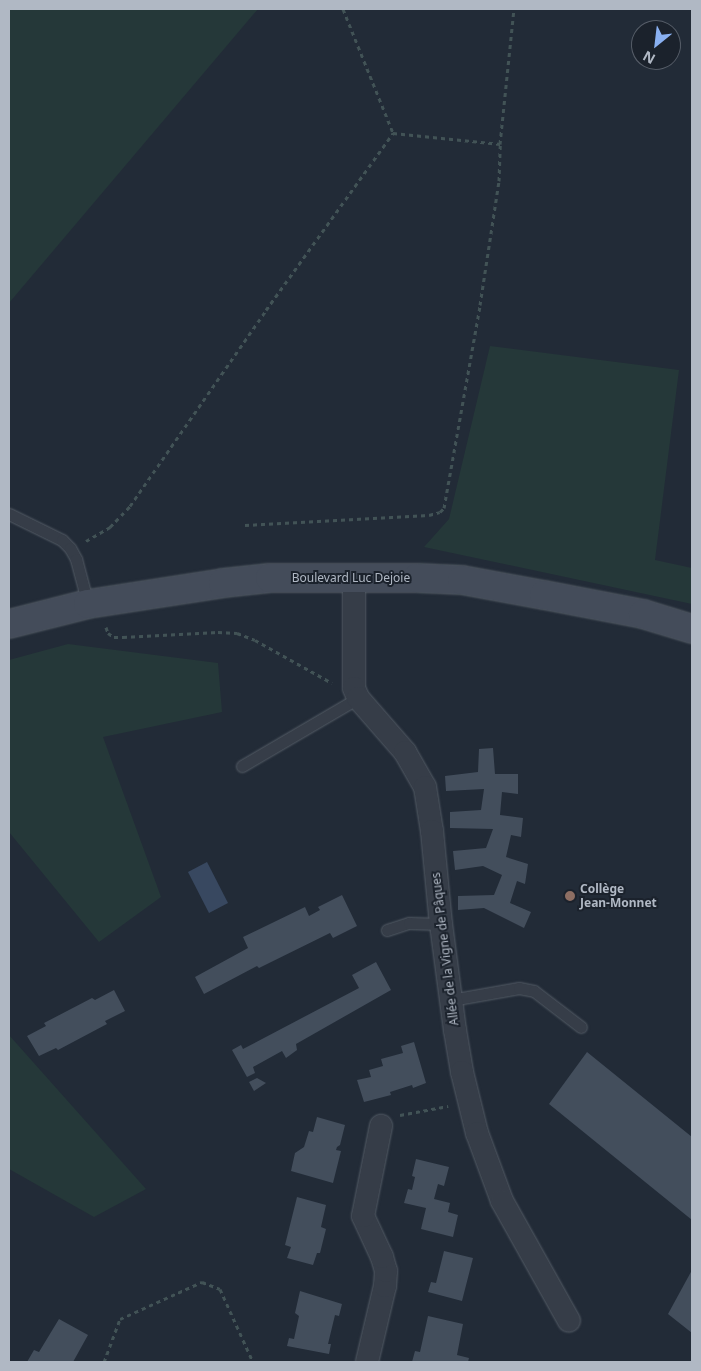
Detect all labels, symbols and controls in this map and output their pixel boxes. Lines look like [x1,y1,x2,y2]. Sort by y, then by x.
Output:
north arrow [631,20,681,70]
text: N [639,47,659,69]
street label: Boulevard Luc Dejoie [292,571,410,585]
street label: Allée de la Vigne de Pâques [428,872,462,1026]
place label: Collège Jean-Monnet [580,882,657,910]
marker: Collège Jean-Monnet [564,890,576,902]

